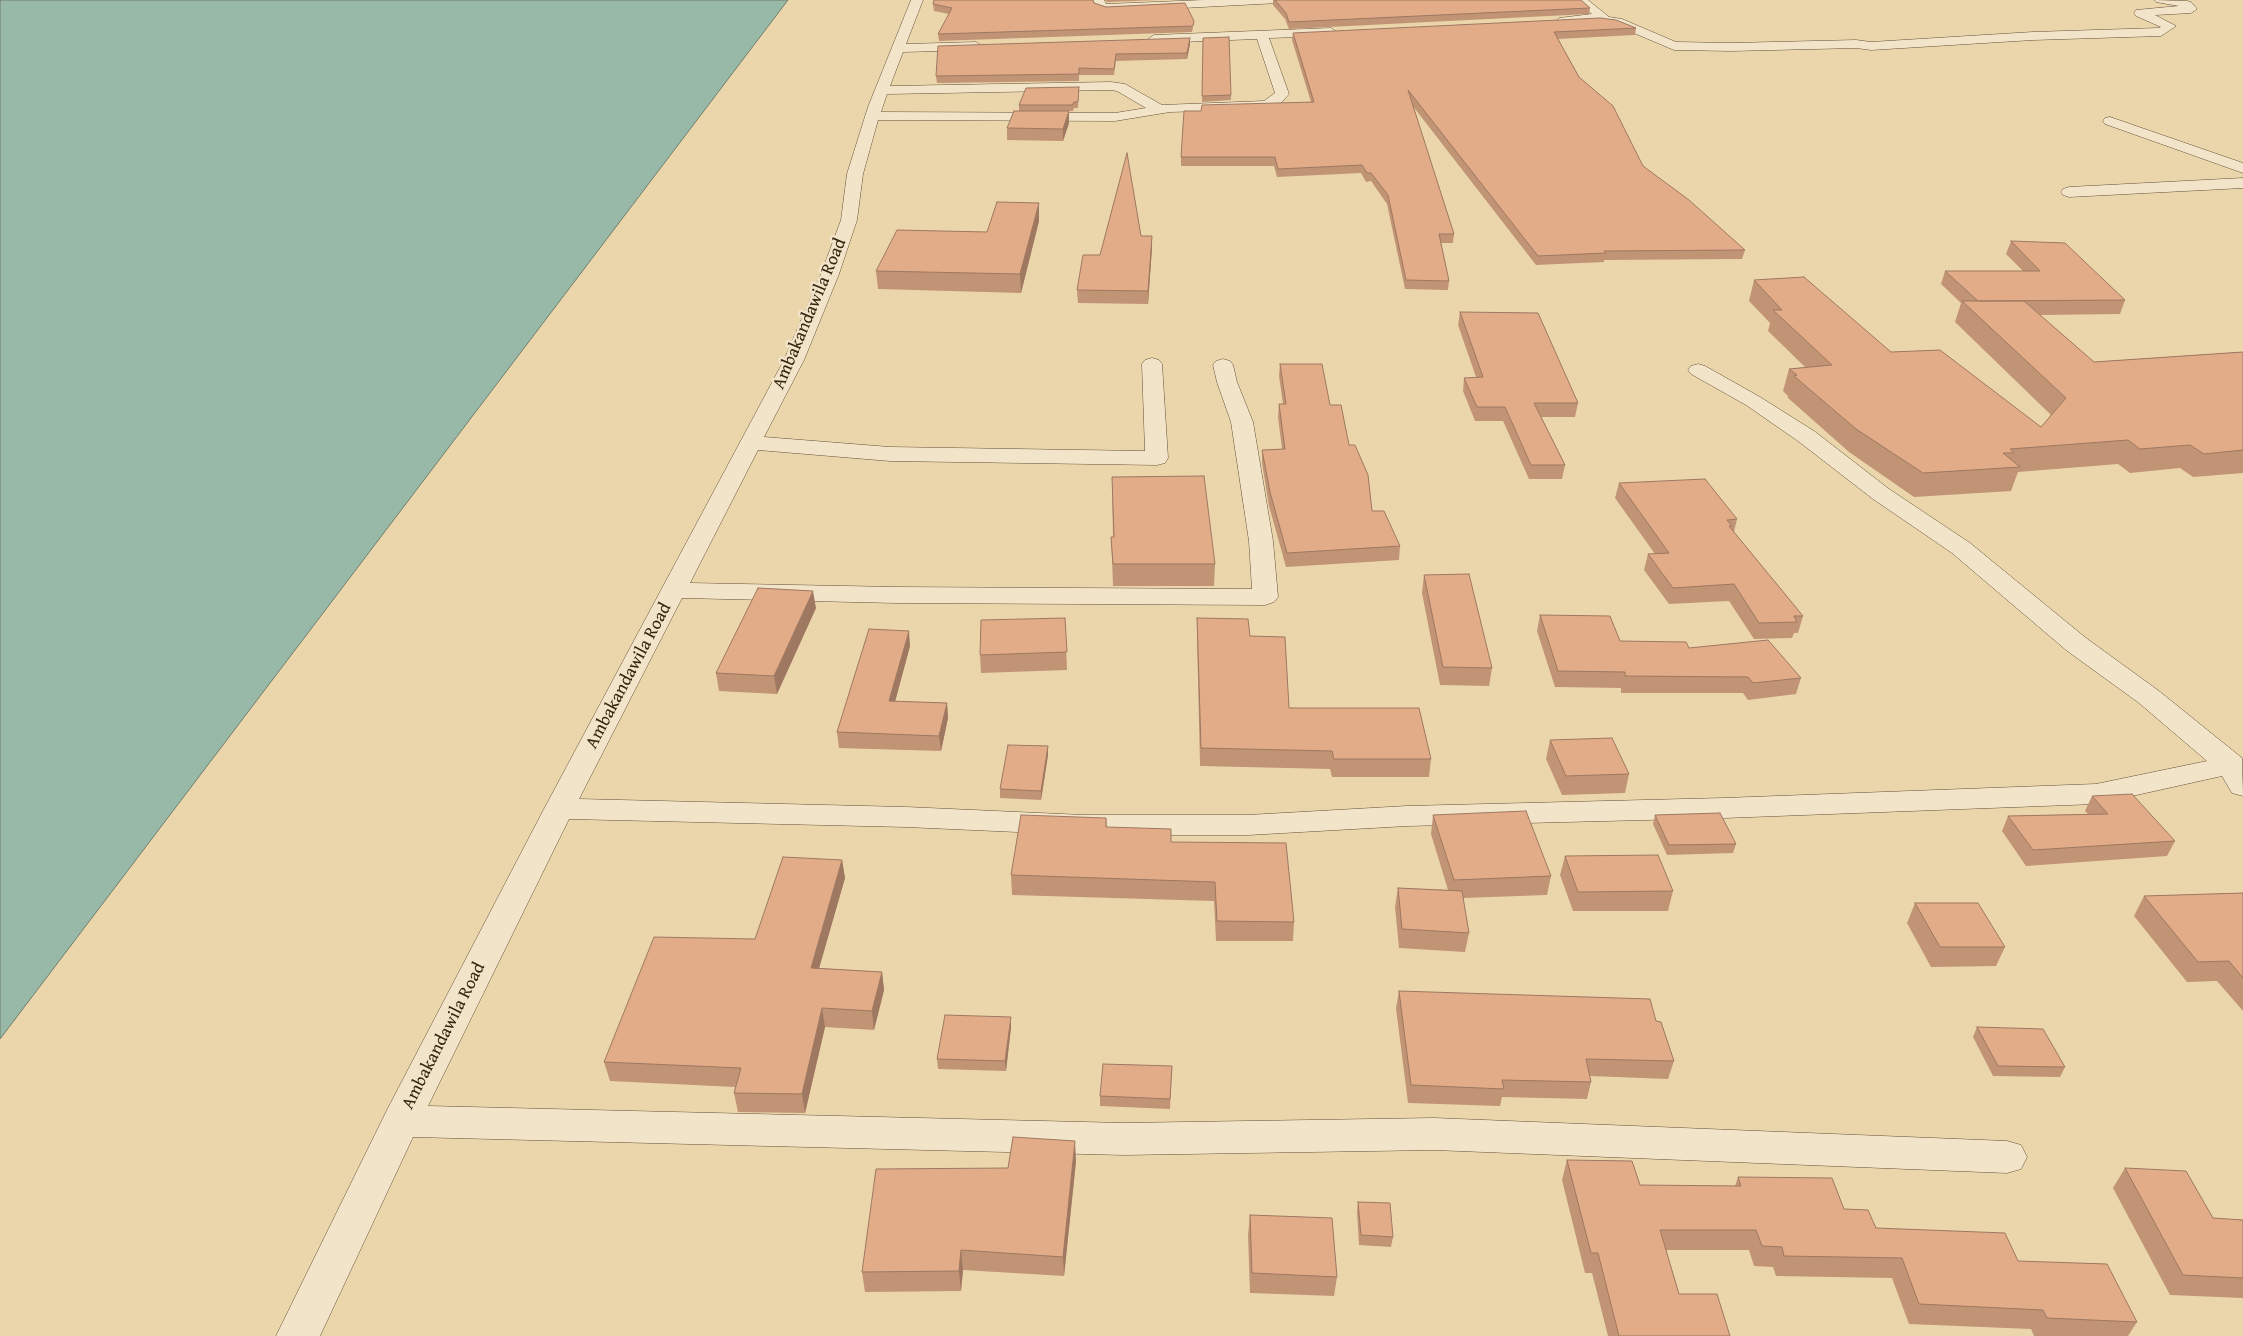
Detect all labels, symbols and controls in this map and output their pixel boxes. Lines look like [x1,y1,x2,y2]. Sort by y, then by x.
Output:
street label: Ambakandawila Road [768,235,852,393]
street label: Ambakandawila Road [581,599,677,753]
street label: Ambakandawila Road [398,959,490,1113]

